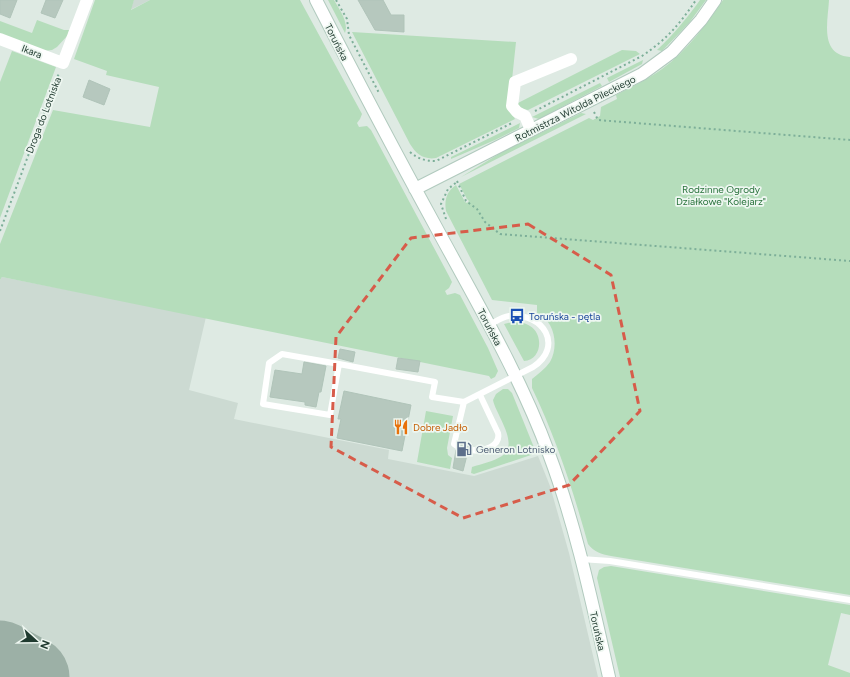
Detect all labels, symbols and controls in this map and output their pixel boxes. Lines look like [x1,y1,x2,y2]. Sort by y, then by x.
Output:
street label: Toruńska [322,22,351,63]
street label: Ikara [20,42,44,61]
street label: Rotmistrza Witolda Pileckiego [513,72,638,145]
street label: Droga do Lotniska [23,75,64,155]
park label: Rodzinne Ogrody Działkowe "Kolejarz" [676,183,766,208]
street label: Toruńska [474,307,505,348]
bus stop icon: Toruńska - pętla [508,307,526,325]
place label: Toruńska - pętla [529,310,600,323]
restaurant icon: Dobre Jadło [392,418,410,436]
place label: Dobre Jadło [413,421,468,434]
fuel station icon: Generon Lotnisko [455,440,473,458]
place label: Generon Lotnisko [476,443,555,456]
street label: Toruńska [587,610,608,652]
north arrow [16,621,56,661]
text: N [37,638,52,651]

